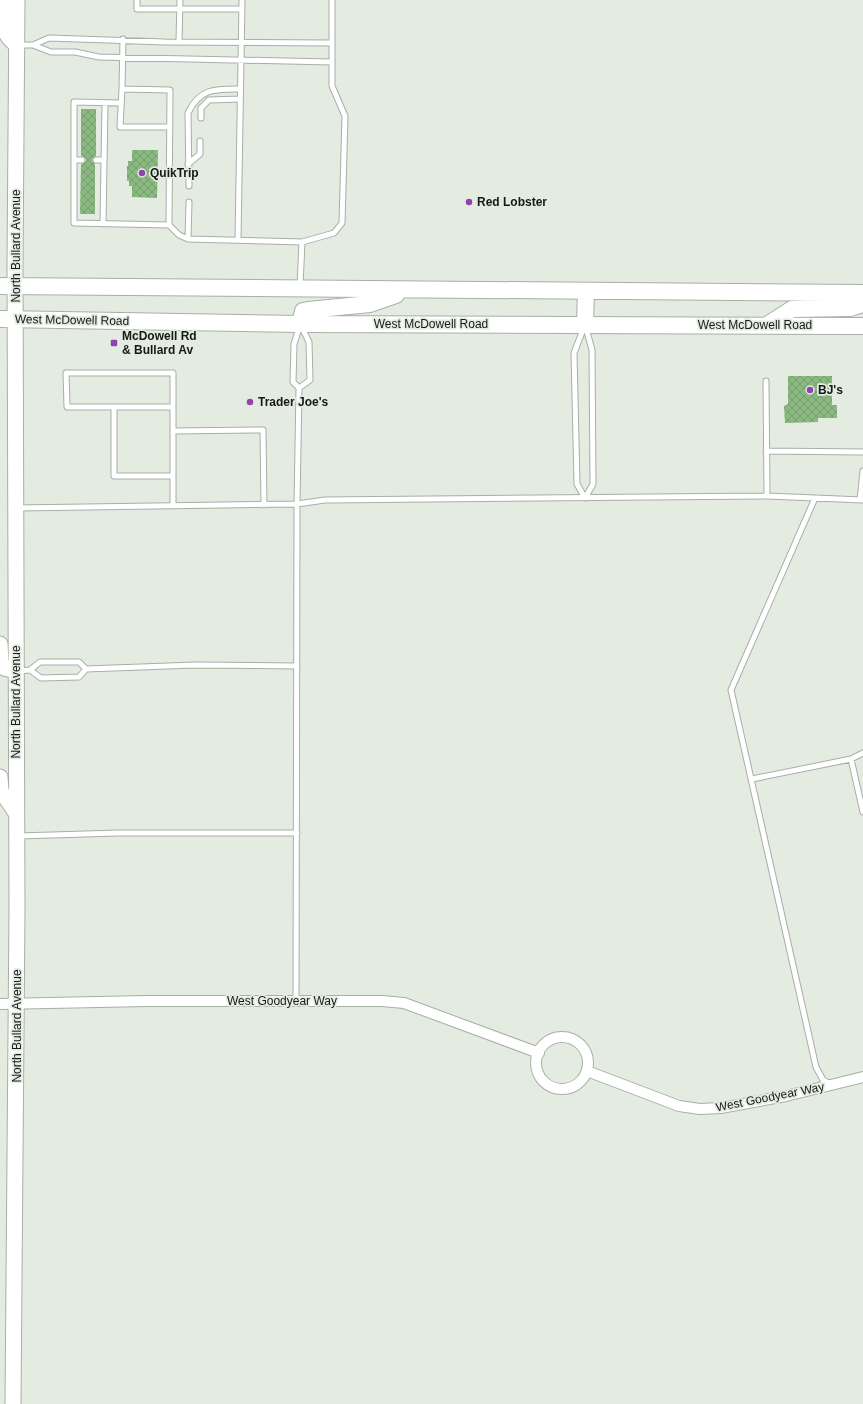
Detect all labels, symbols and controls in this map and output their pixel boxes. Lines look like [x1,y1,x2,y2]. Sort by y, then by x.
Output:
place label: QuikTrip [150,166,199,180]
marker: QuikTrip [137,168,147,178]
street label: North Bullard Avenue [9,189,23,303]
place label: Red Lobster [477,195,547,209]
marker: Red Lobster [464,197,474,207]
street label: West McDowell Road [15,312,129,328]
street label: West McDowell Road [374,317,488,331]
street label: West McDowell Road [698,318,812,332]
place label: McDowell Rd & Bullard Av [122,329,197,357]
marker: McDowell Rd & Bullard Av [109,338,119,348]
place label: BJ's [818,383,843,397]
marker: BJ's [805,385,815,395]
place label: Trader Joe's [258,395,329,409]
marker: Trader Joe's [245,397,255,407]
street label: North Bullard Avenue [9,645,23,759]
street label: North Bullard Avenue [10,969,24,1083]
street label: West Goodyear Way [227,994,337,1008]
street label: West Goodyear Way [715,1080,825,1114]

